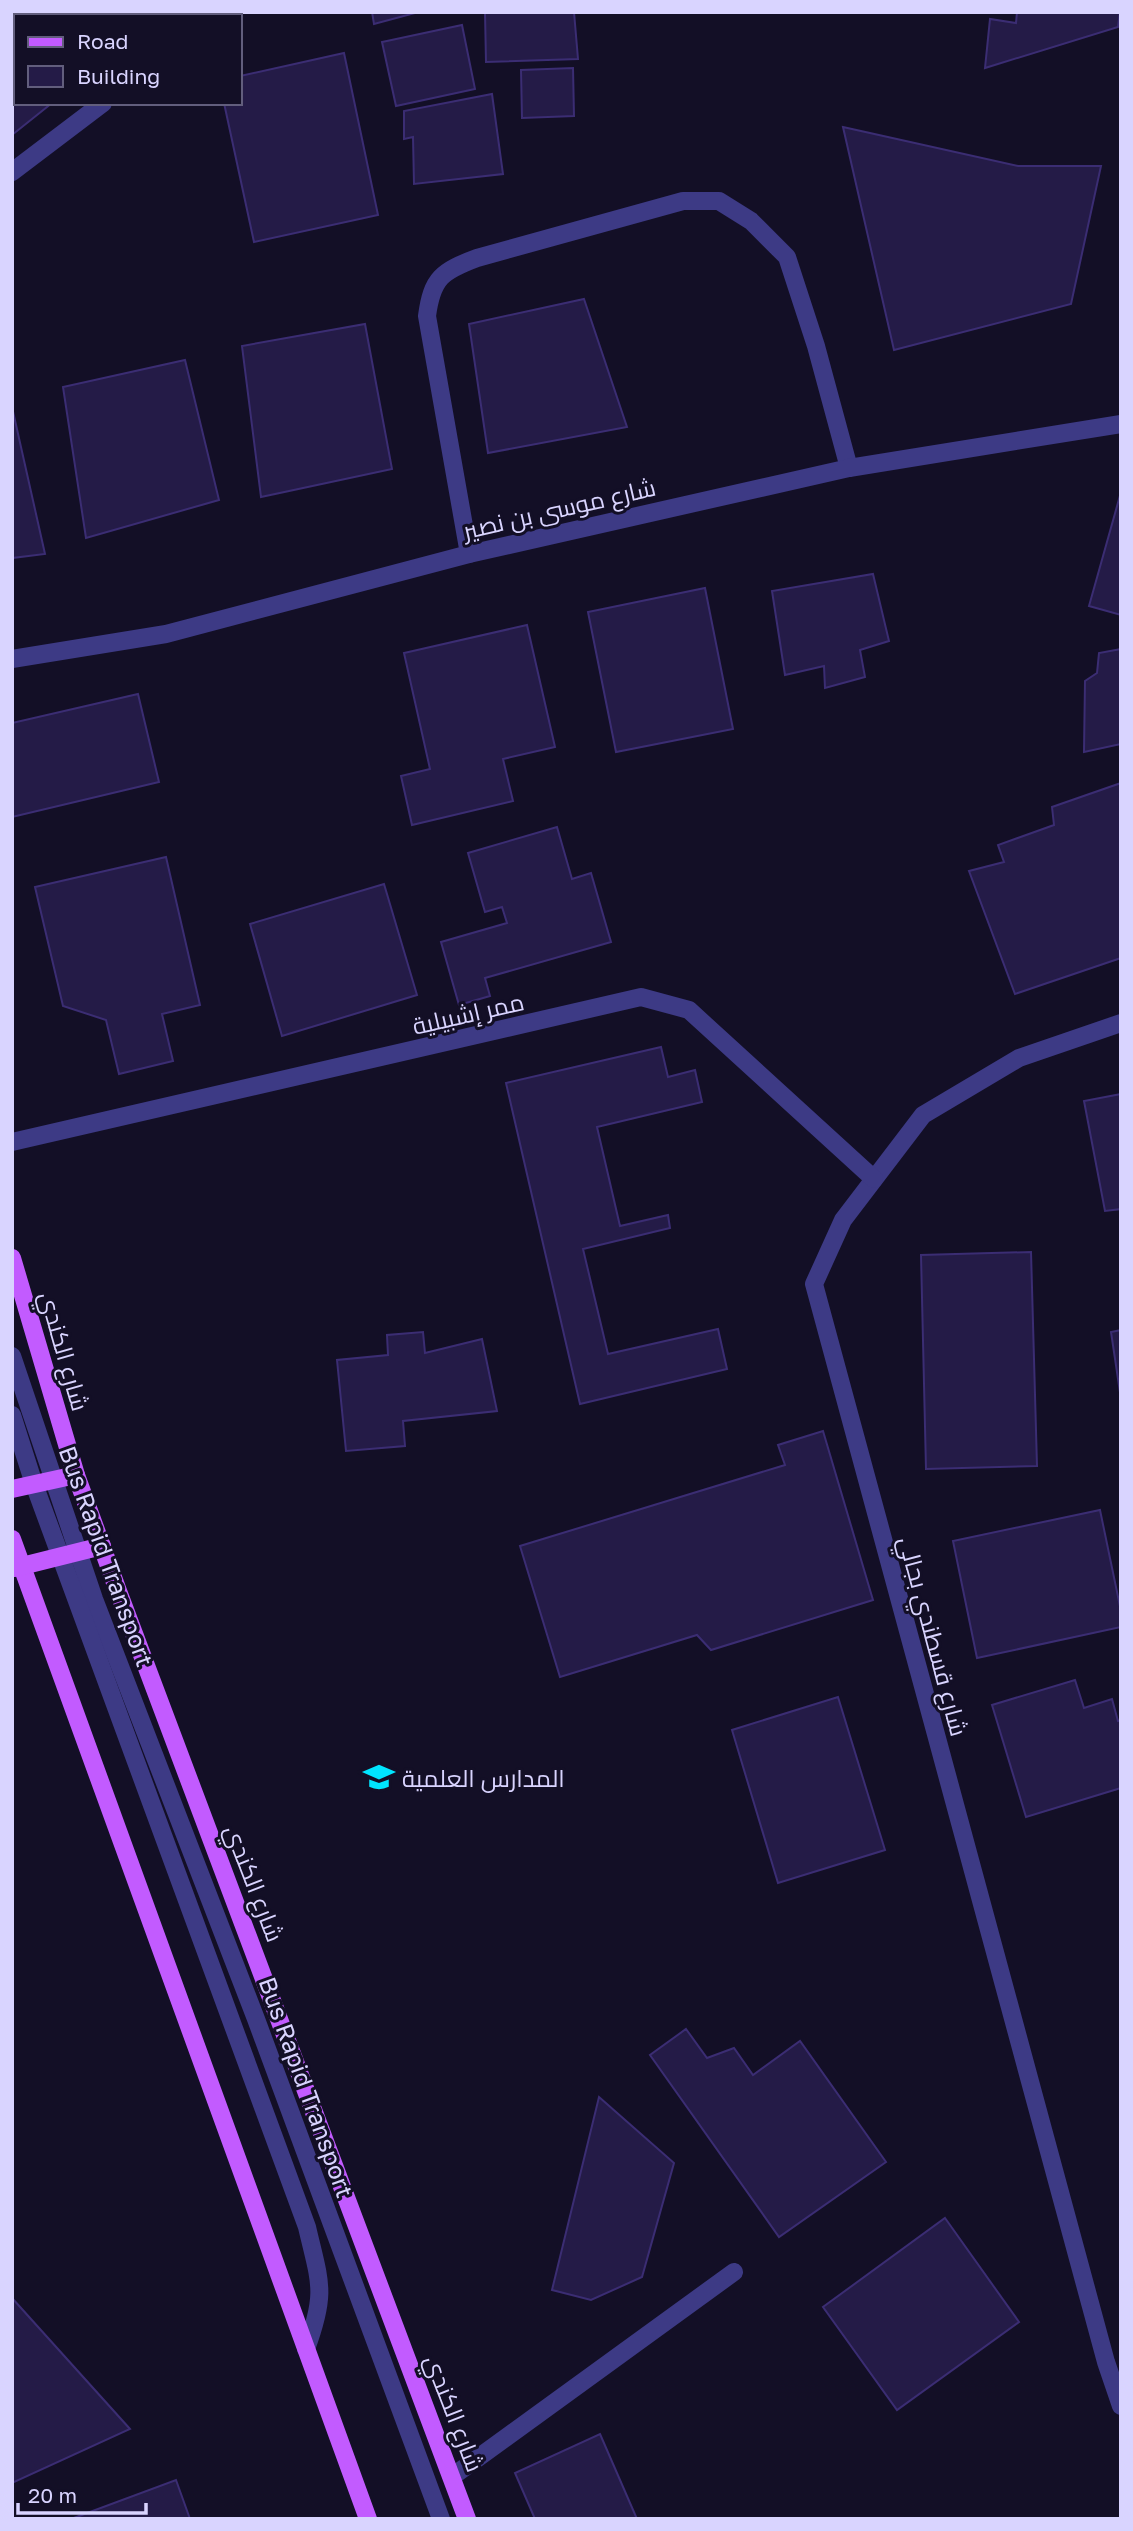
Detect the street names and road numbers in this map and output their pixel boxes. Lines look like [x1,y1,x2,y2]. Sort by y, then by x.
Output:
street label: شارع موسى بن نصير [458,472,659,548]
street label: ممر إشبيلية [409,986,527,1042]
street label: شارع الكندي [29,1288,96,1415]
street label: Bus Rapid Transport [54,1442,160,1670]
street label: شارع قسطندي بجالي [888,1533,975,1741]
street label: شارع الكندي [215,1821,291,1947]
street label: Bus Rapid Transport [254,1973,360,2201]
street label: شارع الكندي [415,2351,491,2477]

